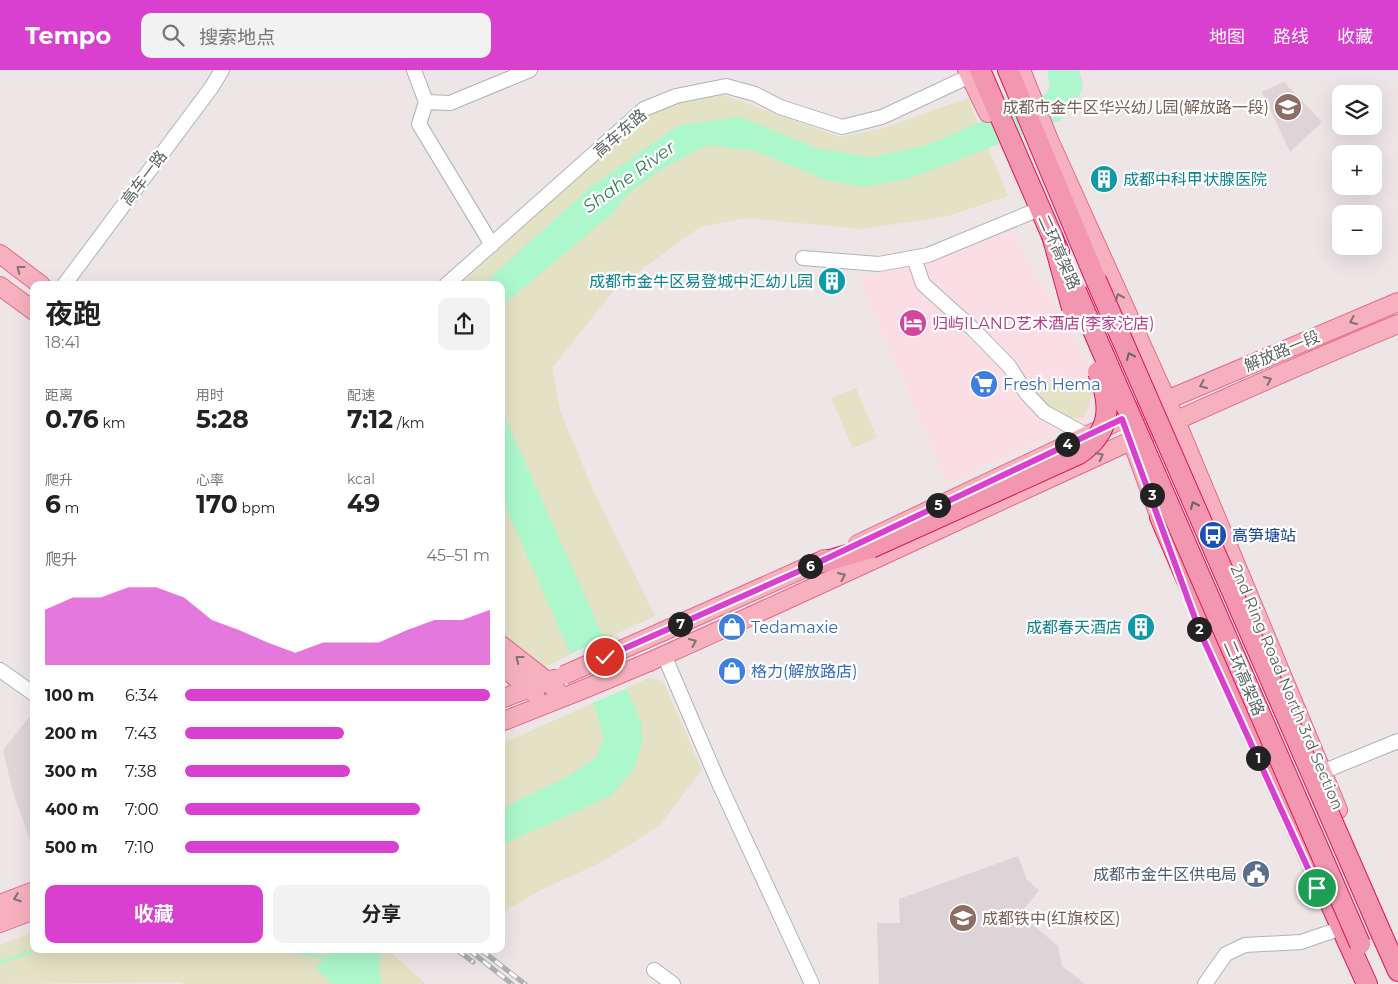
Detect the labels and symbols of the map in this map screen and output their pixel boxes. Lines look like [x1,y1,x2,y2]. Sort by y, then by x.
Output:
school or university icon: 成都市金牛区华兴幼儿园(解放路一段) [1273,92,1303,122]
place label: 成都市金牛区华兴幼儿园(解放路一段) [1002,98,1269,117]
street label: 高车东路 [590,105,650,161]
water label: Shahe River [579,136,680,218]
street label: 高车一路 [117,147,171,209]
building icon: 成都中科甲状腺医院 [1089,164,1119,194]
place label: 成都中科甲状腺医院 [1123,170,1267,189]
street label: 二环高架路 [1034,212,1084,292]
one-way arrow [17,266,26,275]
building icon: 成都市金牛区易登城中汇幼儿园 [817,266,847,296]
place label: 成都市金牛区易登城中汇幼儿园 [589,272,813,291]
one-way arrow [1114,293,1125,302]
hotel icon: 归屿ILAND艺术酒店(李家沱店) [898,308,928,338]
place label: 归屿ILAND艺术酒店(李家沱店) [932,314,1154,333]
one-way arrow [1349,315,1358,326]
street label: 解放路一段 [1241,327,1323,375]
one-way arrow [1125,352,1136,361]
supermarket icon: Fresh Hema [969,369,999,399]
place label: Fresh Hema [1003,375,1101,394]
one-way arrow [1263,375,1272,386]
one-way arrow [1199,378,1208,389]
pin: 4 [1054,432,1080,456]
one-way arrow [1095,452,1104,462]
pin: 3 [1140,482,1164,508]
pin: 5 [926,492,950,518]
one-way arrow [1190,501,1201,510]
bus stop icon: 高笋塘站 [1198,520,1228,550]
place label: 高笋塘站 [1232,526,1296,545]
pin: 6 [798,554,822,578]
street label: 2nd Ring Road North 3rd Section [1227,562,1347,812]
one-way arrow [837,571,846,582]
pin: 7 [668,612,692,636]
shop icon: Tedamaxie [717,612,747,642]
building icon: 成都春天酒店 [1126,612,1156,642]
pin: 2 [1186,616,1212,642]
place label: Tedamaxie [751,618,838,637]
place label: 成都春天酒店 [1026,618,1122,637]
pin [584,636,626,678]
street label: 二环高架路 [1220,637,1268,719]
one-way arrow [688,638,697,648]
shop icon: 格力(解放路店) [717,656,747,686]
one-way arrow [516,657,525,665]
place label: 格力(解放路店) [751,662,858,681]
pin: 1 [1246,746,1270,770]
public building icon: 成都市金牛区供电局 [1241,859,1271,889]
place label: 成都市金牛区供电局 [1093,865,1237,884]
pin [1296,867,1338,909]
one-way arrow [13,892,22,902]
school or university icon: 成都铁中(红旗校区) [948,903,978,933]
place label: 成都铁中(红旗校区) [982,909,1121,928]

